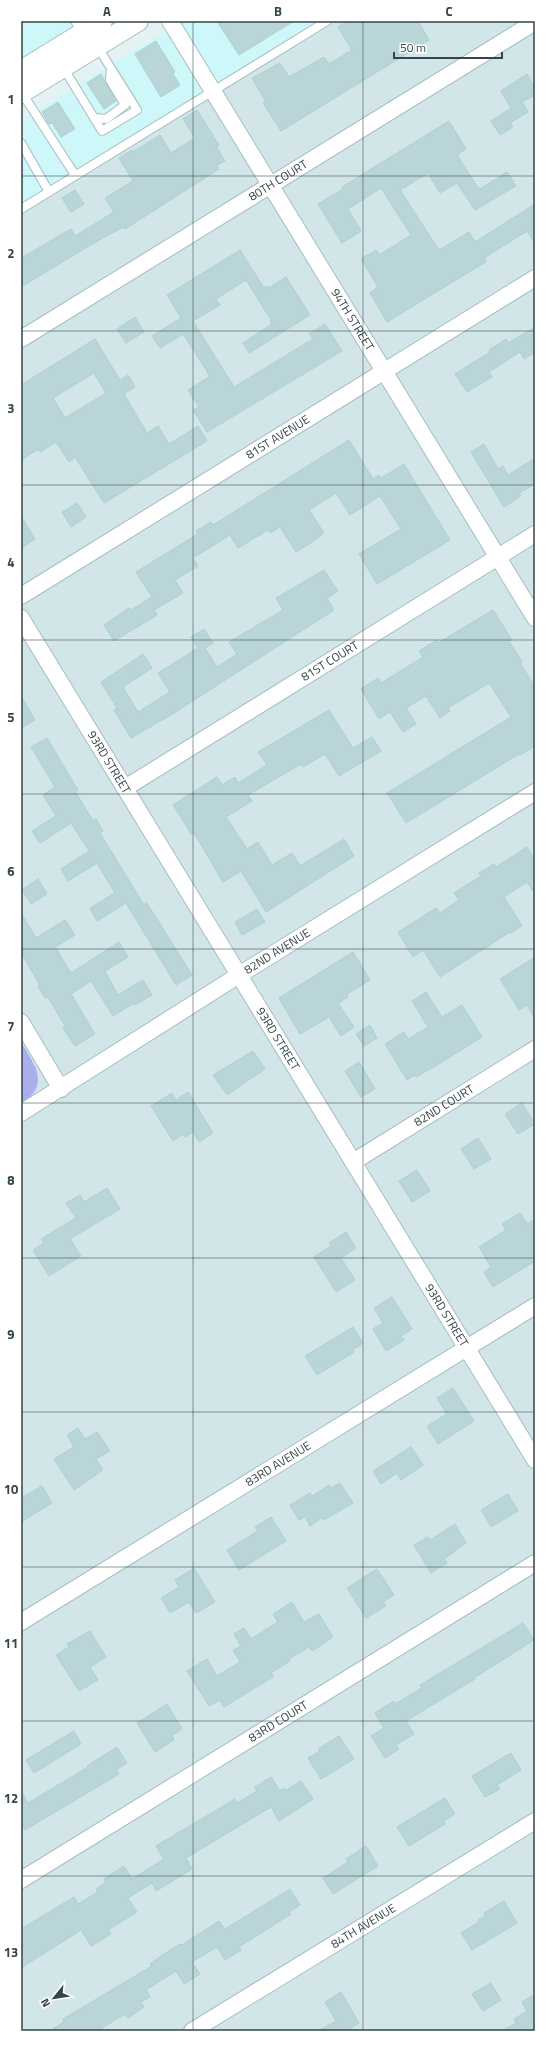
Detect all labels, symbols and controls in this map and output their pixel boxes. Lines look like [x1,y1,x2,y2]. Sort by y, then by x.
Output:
text: A [103,1,111,21]
text: B [274,1,282,21]
text: C [445,1,453,21]
scale bar [394,34,502,60]
text: 50 m [400,38,426,57]
text: 1 [7,89,15,109]
street label: 80TH COURT [245,154,312,206]
text: 2 [7,243,15,263]
street label: 94TH STREET [327,284,380,355]
text: 3 [7,398,15,418]
street label: 81ST AVENUE [242,410,313,464]
text: 4 [7,552,15,572]
street label: 81ST COURT [297,635,363,686]
text: 5 [7,707,15,727]
street label: 93RD STREET [83,727,136,798]
text: 6 [7,861,15,881]
street label: 82ND AVENUE [240,923,314,979]
street label: 93RD STREET [252,1003,305,1074]
text: 7 [7,1016,15,1036]
street label: 82ND COURT [410,1079,478,1131]
text: 8 [7,1170,15,1190]
street label: 93RD STREET [420,1280,474,1351]
text: 9 [7,1324,15,1344]
street label: 83RD AVENUE [241,1436,315,1491]
text: 10 [4,1479,18,1499]
text: 11 [4,1633,18,1653]
street label: 83RD COURT [244,1695,312,1747]
text: 12 [4,1788,18,1808]
street label: 84TH AVENUE [327,1898,400,1953]
text: 13 [4,1942,18,1962]
north arrow [34,1978,74,2018]
text: N [37,1996,54,2010]

